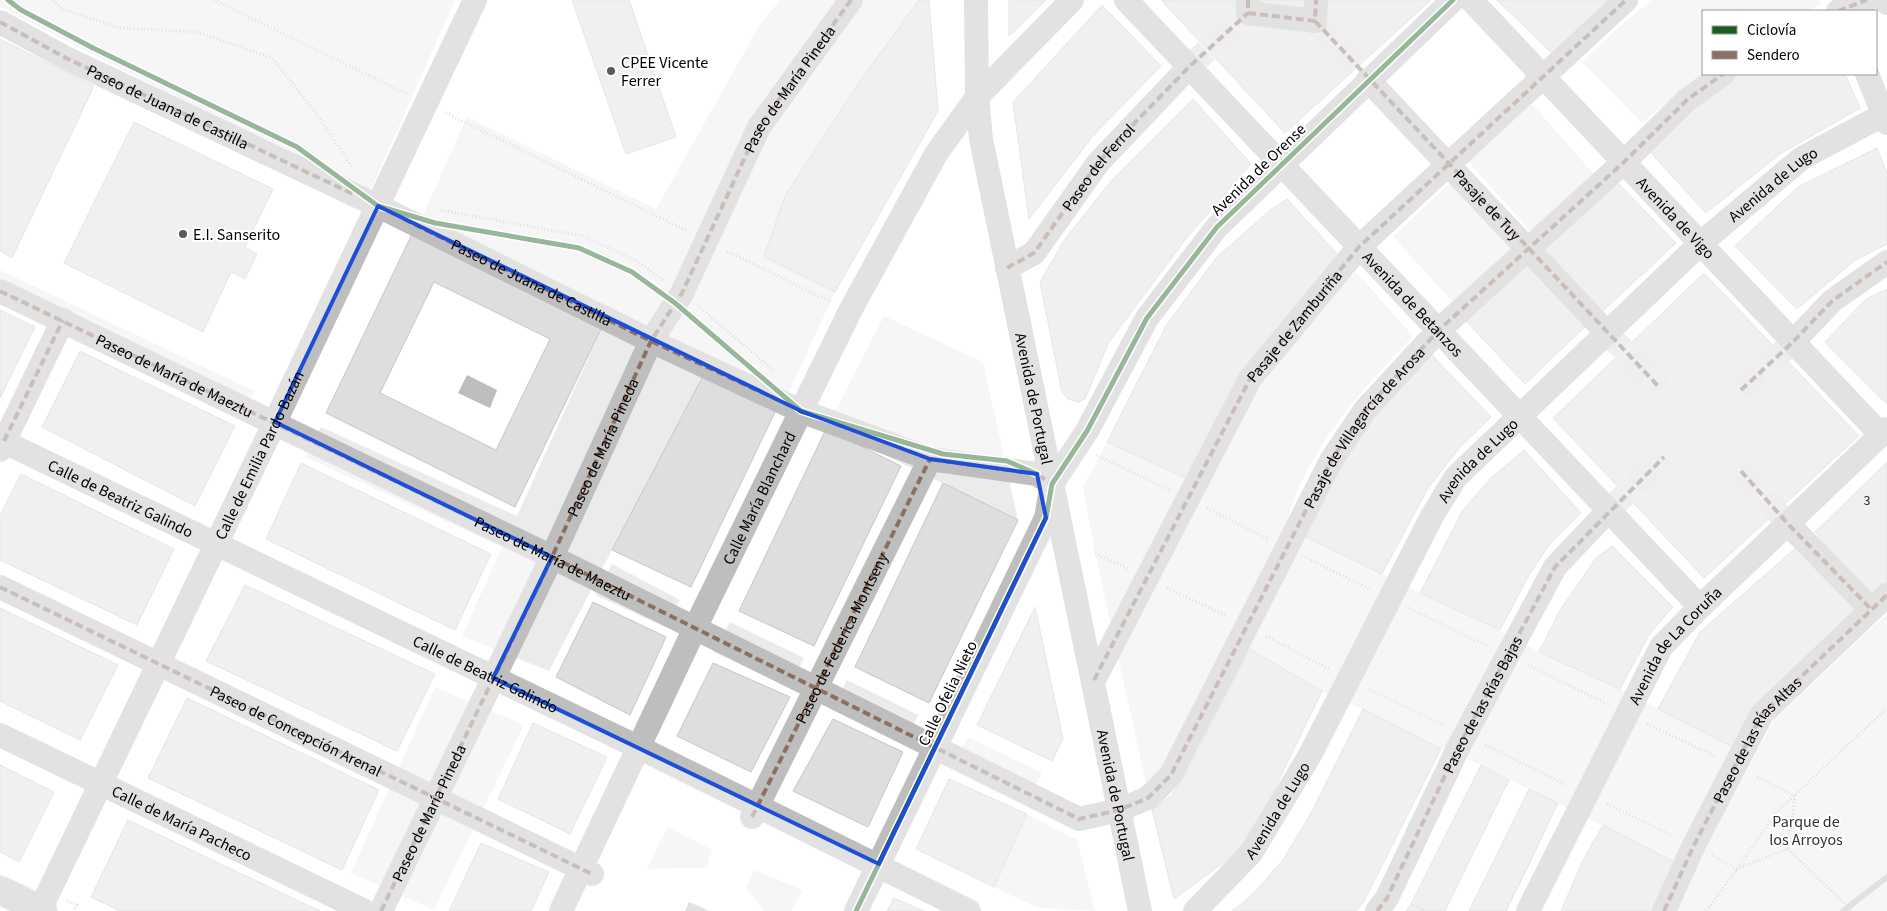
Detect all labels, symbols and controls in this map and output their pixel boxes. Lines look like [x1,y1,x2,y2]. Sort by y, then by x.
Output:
legend [1702,10,1877,75]
text: Ciclovía [1747,20,1796,41]
street label: Paseo de María Pineda [739,21,841,157]
text: Sendero [1747,45,1800,66]
place label: CPEE Vicente Ferrer [621,52,708,92]
street label: Paseo de Juana de Castilla [83,59,252,155]
marker: CPEE Vicente Ferrer [605,65,617,77]
street label: Paseo del Ferrol [1057,119,1140,216]
street label: Avenida de Orense [1206,119,1311,221]
street label: Avenida de Lugo [1724,142,1822,228]
street label: Pasaje de Tuy [1448,165,1526,246]
street label: Avenida de Vigo [1631,172,1720,264]
place label: E.I. Sanserito [193,224,280,246]
marker: E.I. Sanserito [177,228,189,240]
street label: Paseo de Juana de Castilla [447,234,615,332]
street label: Avenida de Betanzos [1357,247,1468,362]
street label: Pasaje de Zamburiña [1242,265,1348,387]
street label: Paseo de María de Maeztu [92,329,257,423]
street label: Avenida de Portugal [1009,331,1058,466]
street label: Pasaje de Villagarcía de Arosa [1299,342,1430,513]
street label: Calle de Emilia Pardo Bazán [210,367,310,544]
street label: Paseo de María Pineda [562,375,645,520]
street label: Avenida de Lugo [1433,413,1523,507]
street label: Calle María Blanchard [718,428,801,569]
street label: Calle de Beatriz Galindo [44,455,197,543]
house number: 3 [1864,491,1871,511]
street label: Paseo de María de Maeztu [470,511,635,607]
street label: Paseo de Federica Montseny [790,549,894,728]
street label: Avenida de La Coruña [1624,582,1727,709]
street label: Calle de Beatriz Galindo [409,630,562,719]
street label: Paseo de las Rías Bajas [1438,632,1528,777]
street label: Calle Ofelia Nieto [913,637,983,750]
street label: Paseo de las Rías Altas [1708,672,1807,807]
street label: Paseo de Concepción Arenal [206,680,385,782]
street label: Avenida de Portugal [1091,727,1139,863]
street label: Paseo de María Pineda [387,741,472,886]
street label: Avenida de Lugo [1241,758,1316,865]
street label: Calle de María Pacheco [108,780,255,867]
park label: Parque de los Arroyos [1769,811,1843,851]

